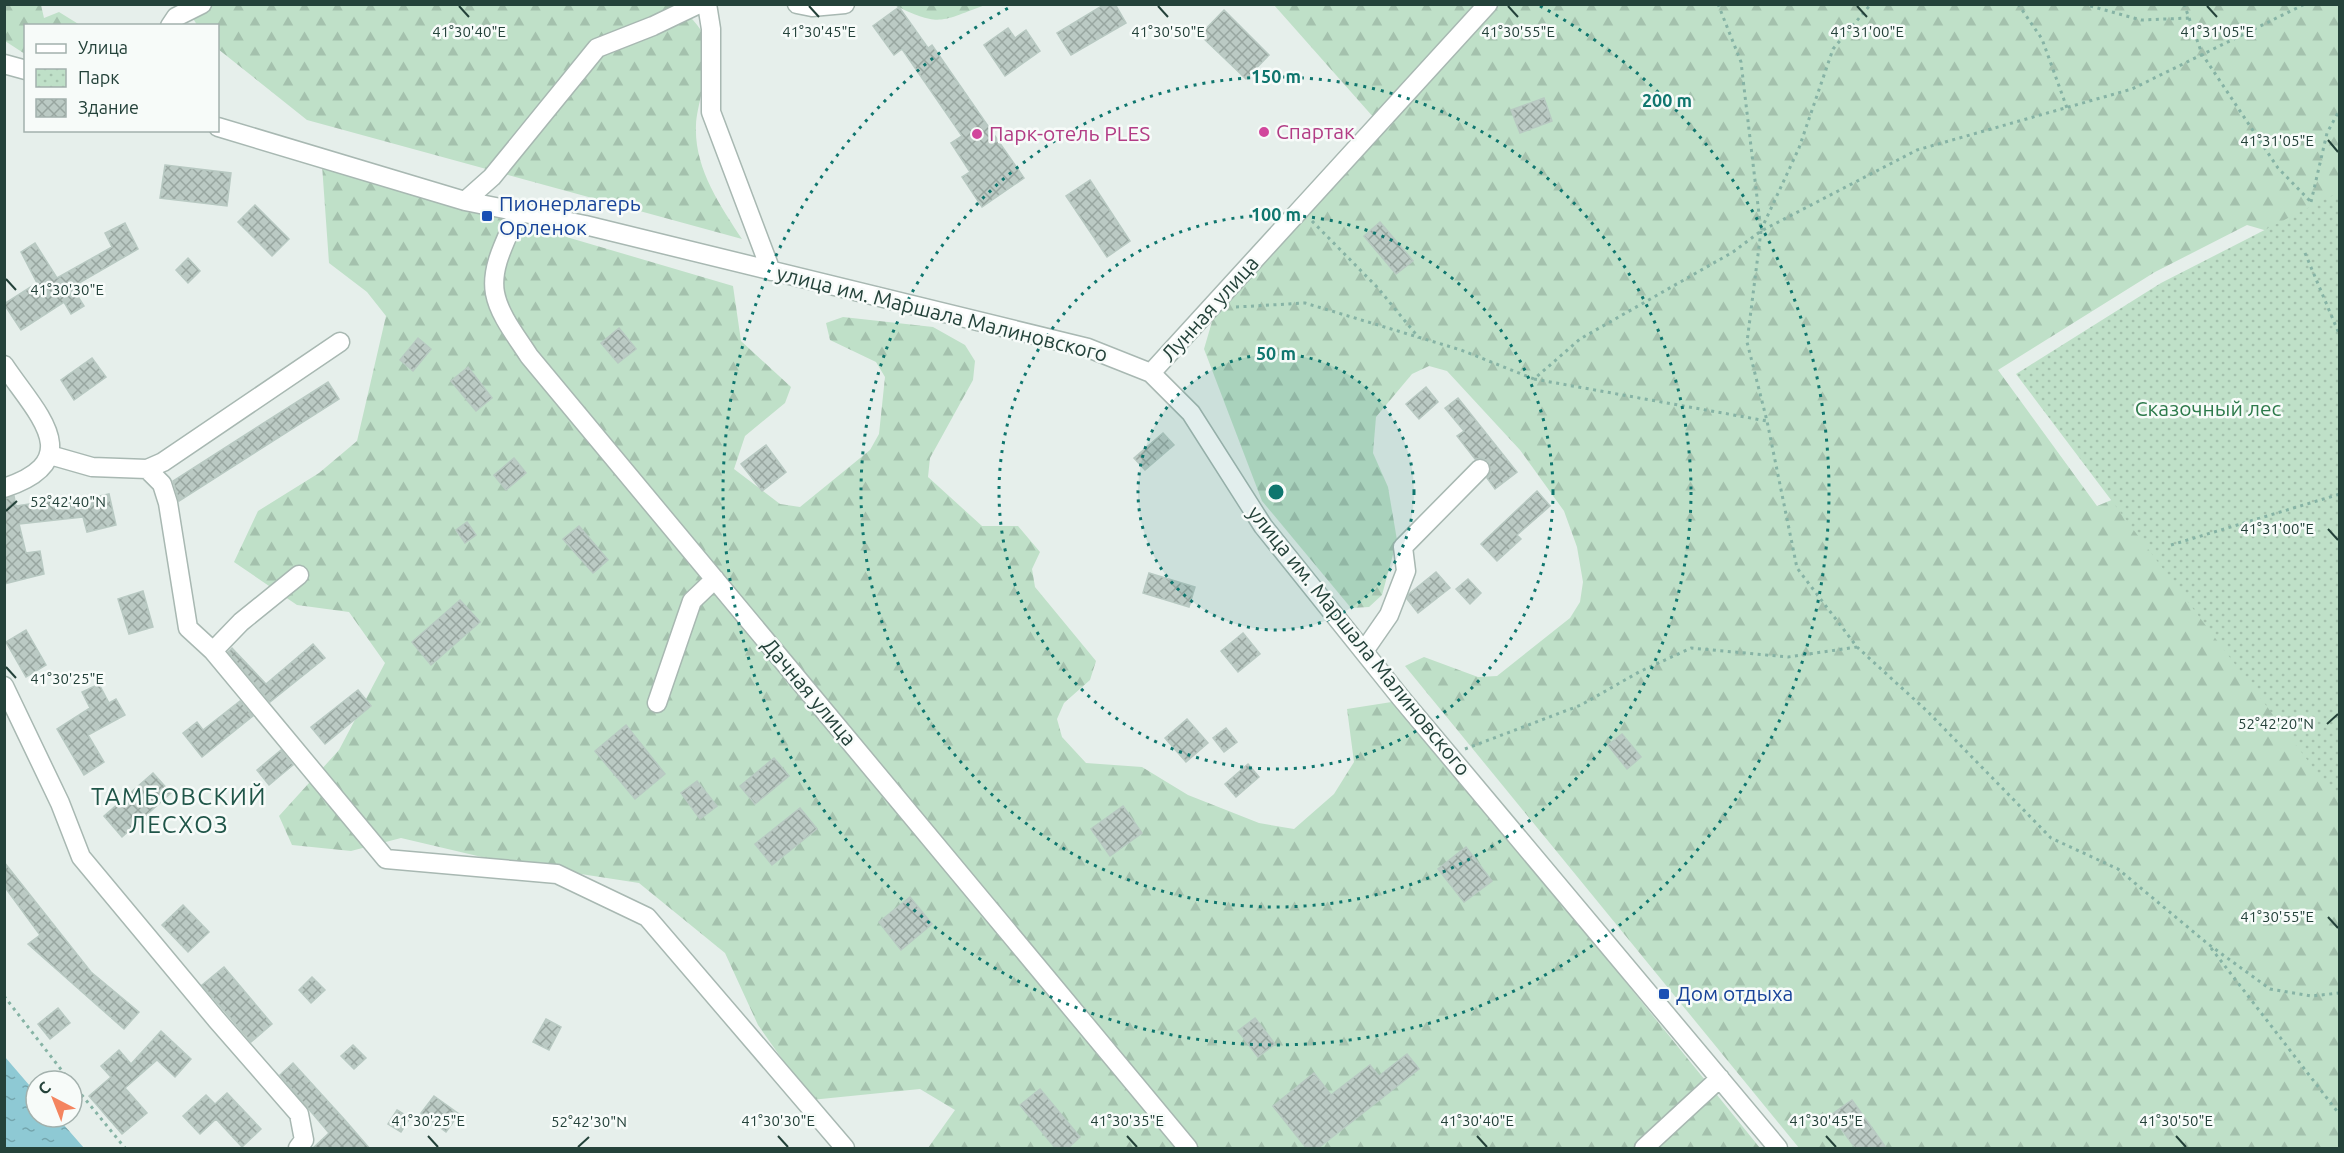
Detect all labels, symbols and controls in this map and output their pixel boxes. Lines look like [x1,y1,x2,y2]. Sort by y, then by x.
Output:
text: 41°30'40"E [432,23,506,40]
text: 41°30'45"E [782,23,856,40]
text: 41°30'50"E [1131,23,1205,40]
text: 41°30'55"E [1481,23,1555,40]
text: 41°31'00"E [1830,23,1904,40]
text: 41°31'05"E [2180,23,2254,40]
legend [24,24,219,132]
text: Улица [78,37,128,57]
text: 150 m [1251,66,1301,86]
text: Парк [78,67,119,87]
text: 200 m [1642,90,1692,110]
text: Здание [78,97,139,117]
place label: Спартак [1276,119,1355,143]
place label: Парк-отель PLES [989,121,1150,145]
marker: Спартак [1257,125,1271,139]
marker: Парк-отель PLES [970,127,984,141]
text: 41°31'05"E [2240,132,2314,149]
place label: Пионерлагерь Орленок [499,191,641,239]
text: 100 m [1251,204,1301,224]
marker: Пионерлагерь Орленок [480,209,494,223]
street label: Лунная улица [1156,251,1263,366]
street label: улица им. Маршала Малиновского [774,260,1110,366]
text: 41°30'30"E [30,281,104,298]
text: 50 m [1256,343,1296,363]
park label: Сказочный лес [2135,396,2282,420]
centre of rings [1266,482,1286,502]
text: 52°42'40"N [30,493,106,510]
street label: улица им. Маршала Малиновского [1243,501,1476,780]
text: 41°31'00"E [2240,520,2314,537]
street label: Дачная улица [758,633,862,750]
text: 41°30'25"E [30,670,104,687]
text: 52°42'20"N [2238,715,2314,732]
district label: ТАМБОВСКИЙ ЛЕСХОЗ [91,782,267,838]
text: 41°30'55"E [2240,908,2314,925]
place label: Дом отдыха [1676,981,1793,1005]
marker: Дом отдыха [1657,987,1671,1001]
north arrow [24,1069,84,1129]
text: С [34,1078,54,1098]
text: 41°30'25"E [391,1112,465,1129]
text: 41°30'30"E [741,1112,815,1129]
text: 41°30'35"E [1090,1112,1164,1129]
text: 41°30'40"E [1440,1112,1514,1129]
text: 41°30'45"E [1789,1112,1863,1129]
text: 41°30'50"E [2139,1112,2213,1129]
text: 52°42'30"N [551,1113,627,1130]

